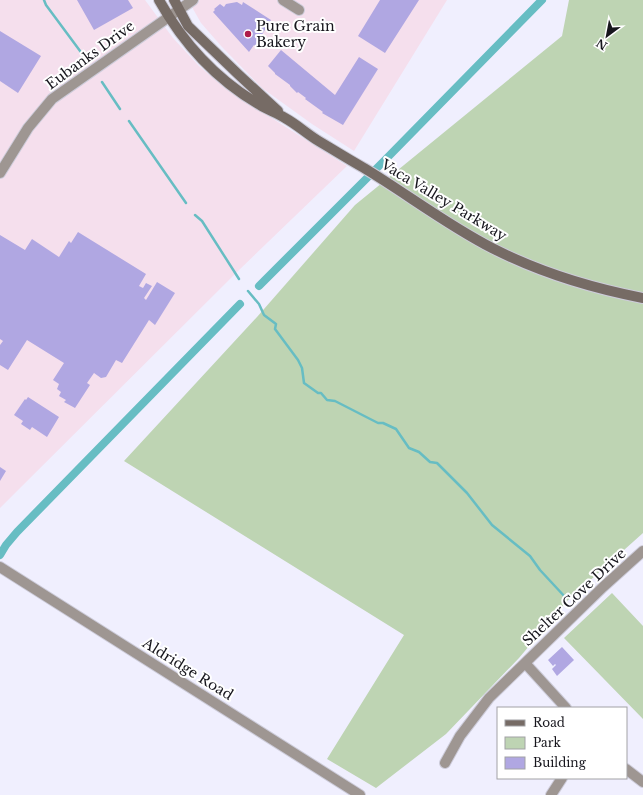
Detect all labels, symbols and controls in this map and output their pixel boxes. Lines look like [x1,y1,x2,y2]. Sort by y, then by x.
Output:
north arrow [587,16,627,56]
street label: Eubanks Drive [42,17,138,93]
place label: Pure Grain Bakery [256,17,335,51]
marker: Pure Grain Bakery [243,29,253,39]
text: N [593,35,610,53]
street label: Vaca Valley Parkway [377,155,510,245]
street label: Shelter Cove Drive [518,544,630,650]
street label: Aldridge Road [139,633,237,704]
legend [497,707,627,779]
text: Road [533,715,565,730]
text: Park [533,735,561,750]
text: Building [533,755,587,770]

